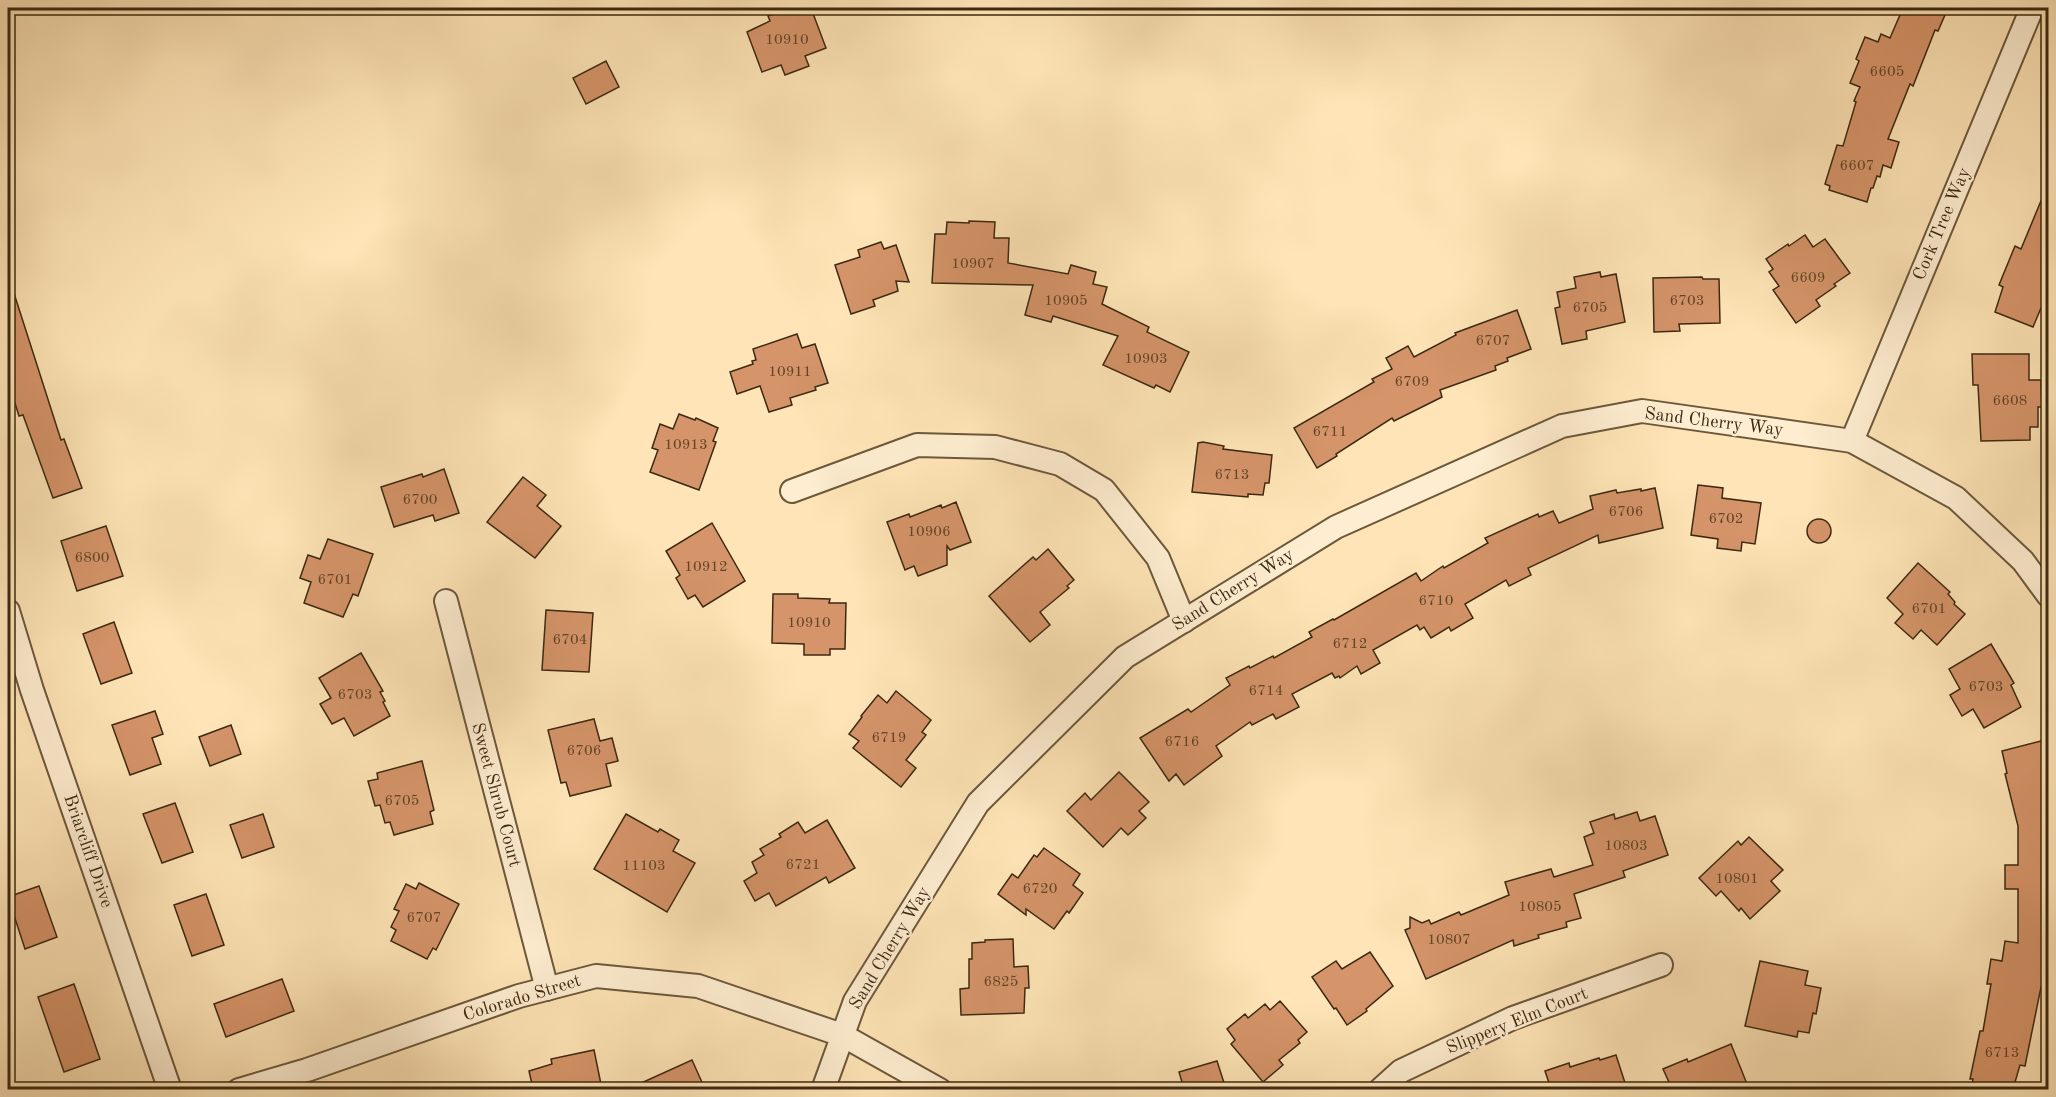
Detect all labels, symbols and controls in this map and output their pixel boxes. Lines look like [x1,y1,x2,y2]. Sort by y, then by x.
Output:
house number: 10910 [765,33,809,48]
house number: 6605 [1870,65,1904,80]
house number: 6607 [1840,159,1874,174]
street label: Cork Tree Way [1910,165,1974,283]
house number: 10907 [951,257,995,272]
house number: 6609 [1791,271,1825,286]
house number: 10905 [1044,294,1088,309]
house number: 6703 [1670,294,1704,309]
house number: 6705 [1573,301,1607,316]
house number: 6707 [1476,334,1510,349]
house number: 10903 [1124,352,1168,367]
house number: 10911 [768,365,812,380]
house number: 6709 [1395,375,1429,390]
house number: 6608 [1993,394,2027,409]
street label: Sand Cherry Way [1644,405,1785,439]
house number: 6711 [1313,425,1347,440]
house number: 10913 [664,438,708,453]
house number: 6713 [1215,468,1249,483]
house number: 6700 [403,493,437,508]
house number: 6706 [1609,505,1643,520]
house number: 6702 [1709,512,1743,527]
house number: 10906 [907,525,951,540]
street label: Sand Cherry Way [1169,545,1297,635]
house number: 6800 [75,551,109,566]
house number: 10912 [684,560,728,575]
house number: 6701 [318,573,352,588]
house number: 6710 [1419,594,1453,609]
house number: 6701 [1912,602,1946,617]
house number: 10910 [787,616,831,631]
house number: 6704 [553,633,587,648]
house number: 6712 [1333,637,1367,652]
house number: 6703 [1969,680,2003,695]
house number: 6714 [1249,684,1283,699]
house number: 6703 [338,688,372,703]
street label: Sweet Shrub Court [468,721,524,869]
house number: 6719 [872,731,906,746]
house number: 6716 [1165,735,1199,750]
house number: 6706 [567,744,601,759]
street label: Briarcliff Drive [60,792,116,910]
house number: 6705 [385,794,419,809]
house number: 10803 [1604,839,1648,854]
house number: 6721 [786,858,820,873]
house number: 11103 [622,859,666,874]
house number: 10801 [1715,872,1759,887]
house number: 6720 [1023,882,1057,897]
street label: Sand Cherry Way [846,883,934,1012]
house number: 10805 [1518,900,1562,915]
house number: 6707 [407,911,441,926]
house number: 10807 [1427,933,1471,948]
street label: Colorado Street [461,972,583,1024]
house number: 6825 [984,975,1018,990]
street label: Slippery Elm Court [1444,984,1590,1058]
house number: 6713 [1985,1046,2019,1061]

